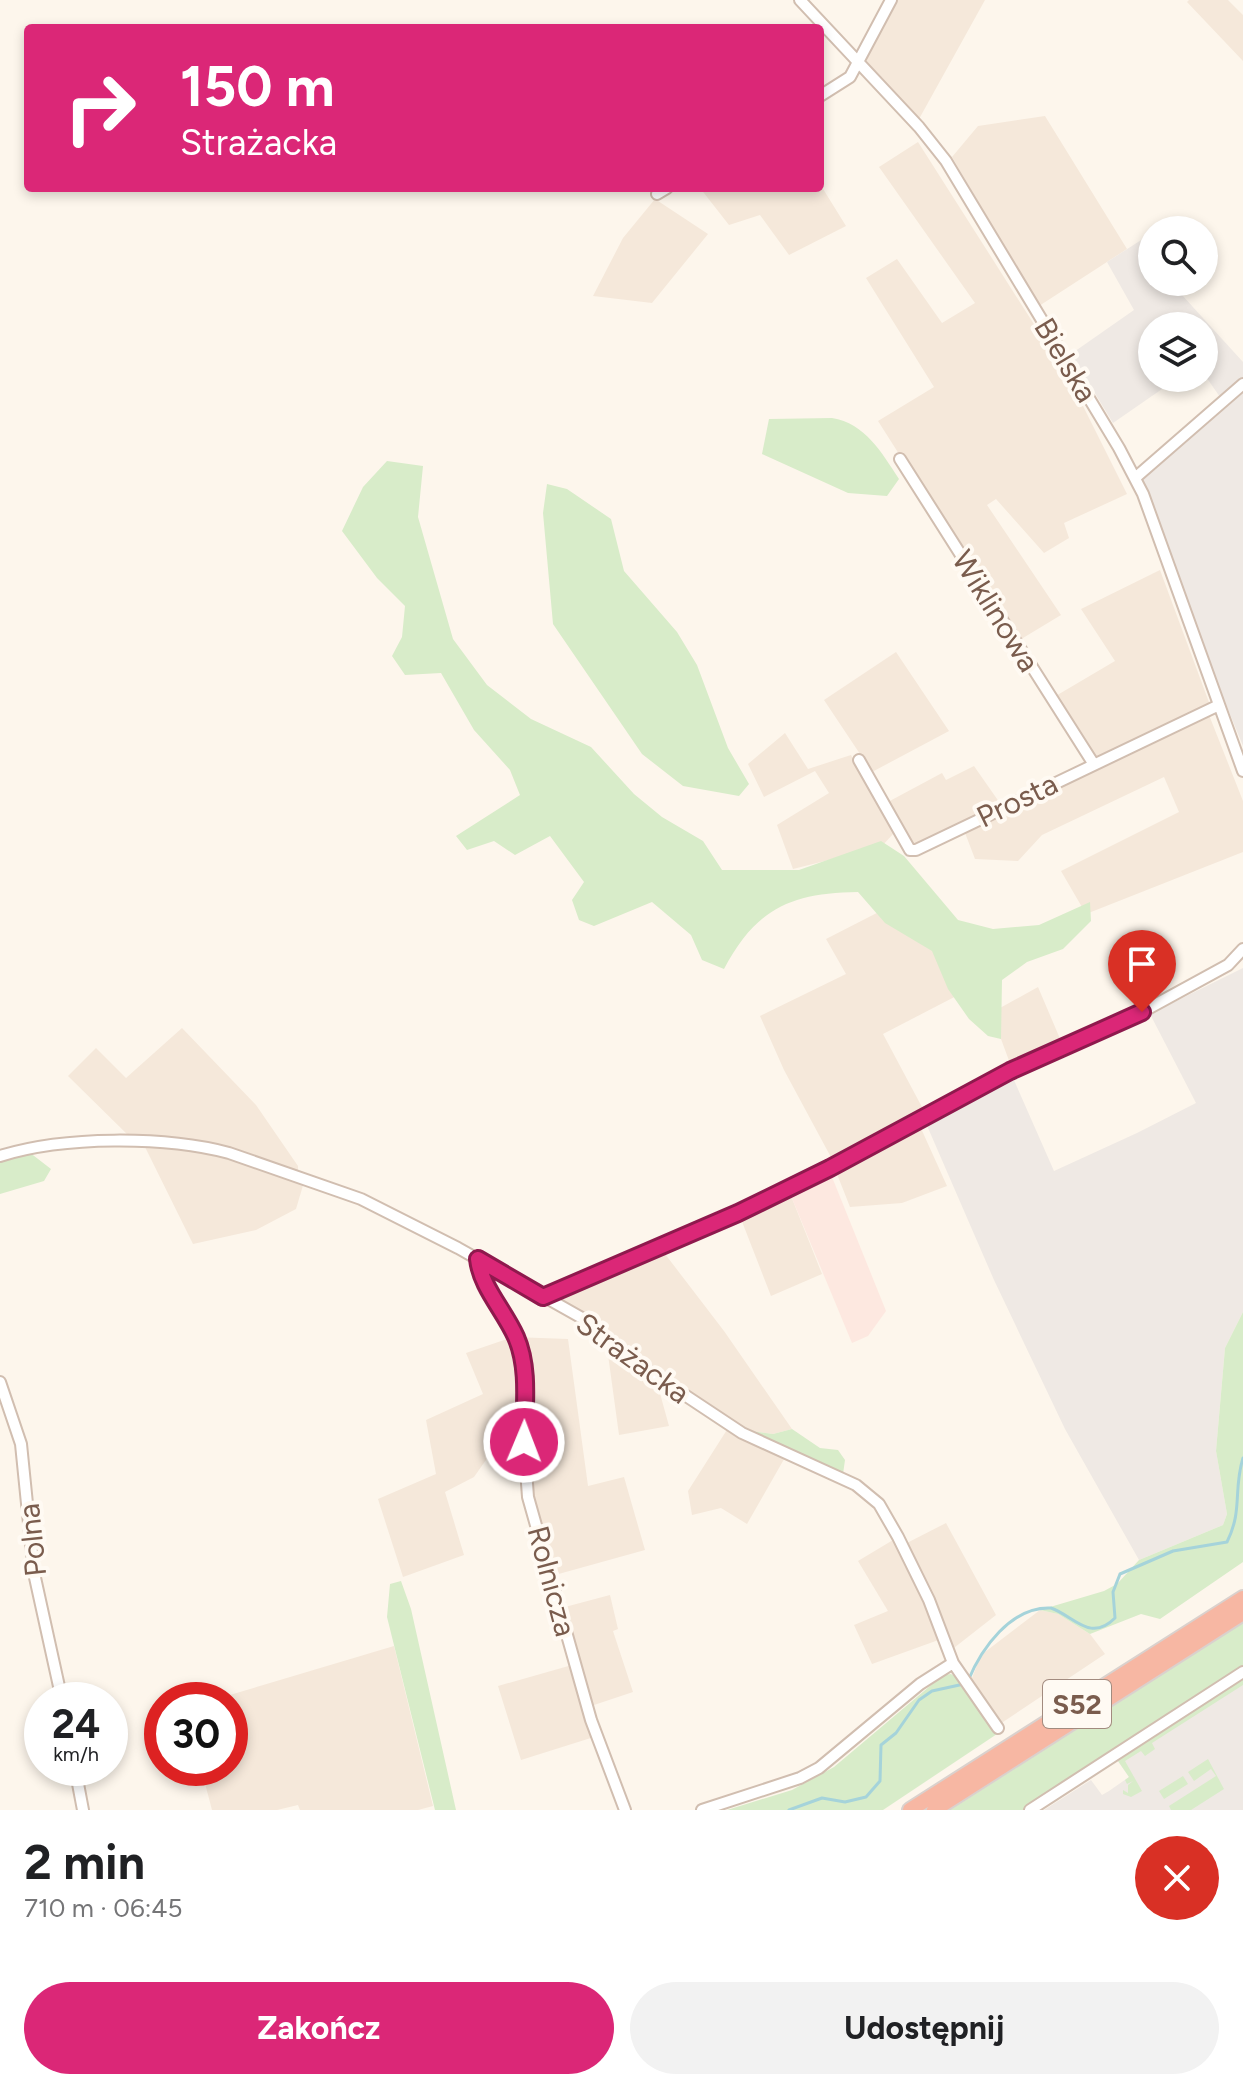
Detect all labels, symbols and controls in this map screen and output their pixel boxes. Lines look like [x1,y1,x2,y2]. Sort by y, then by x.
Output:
text: 150 m [180,53,335,120]
icon: right [48,56,152,160]
text: Strażacka [180,121,337,164]
map controls [1138,216,1218,392]
button: search [1138,216,1218,296]
street label: Bielska [1027,311,1105,409]
button: layers [1138,312,1218,392]
street label: Wiklinowa [944,543,1048,679]
street label: Prosta [971,765,1063,835]
pin [1108,930,1176,1012]
icon: arrive [1120,942,1164,986]
street label: Strażacka [569,1305,697,1411]
position arrow [482,1400,566,1484]
street label: Polna [10,1502,54,1578]
street label: Rolnicza [520,1522,584,1640]
road number: S52 [1043,1680,1111,1728]
speed limit sign: 30 [144,1682,248,1786]
text: 24 [52,1700,100,1748]
text: km/h [53,1742,99,1766]
text: 2 min [24,1833,145,1891]
button: close [1135,1836,1219,1920]
text: 710 m · 06:45 [24,1892,182,1924]
button: Zakończ [24,1982,614,2074]
button: Udostępnij [630,1982,1219,2074]

